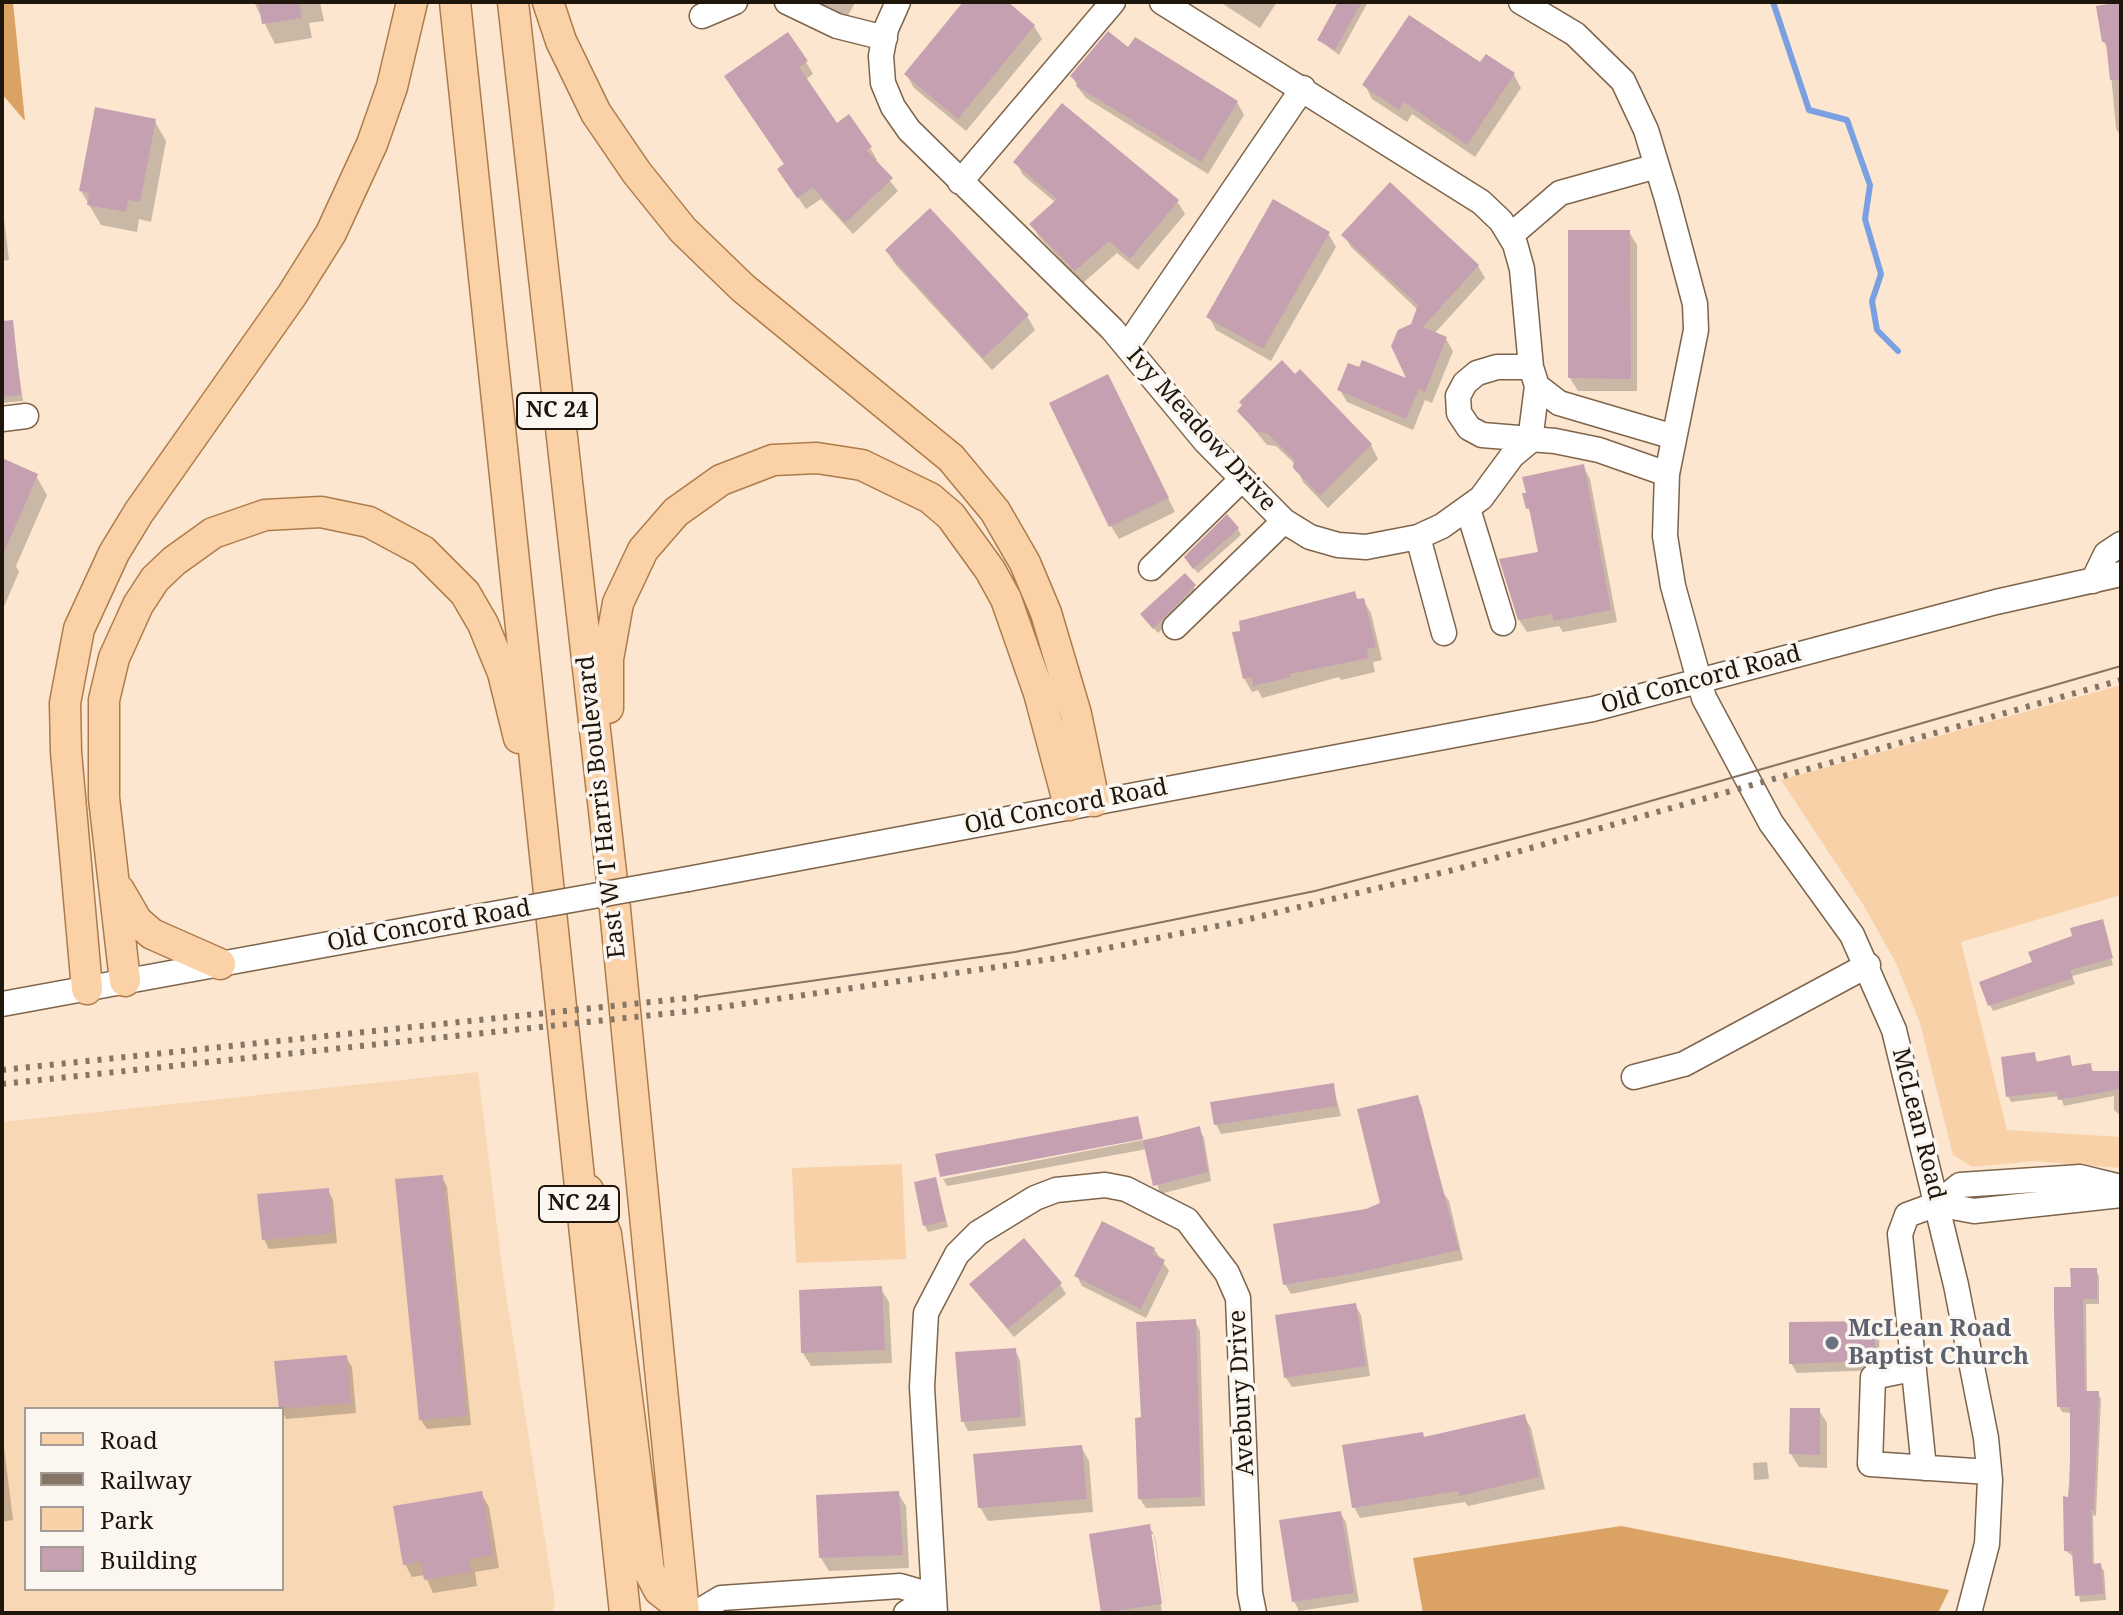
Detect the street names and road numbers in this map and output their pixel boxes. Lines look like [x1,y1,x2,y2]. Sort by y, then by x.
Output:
street label: Ivy Meadow Drive [1120,342,1282,518]
road number: NC 24 [517,393,597,429]
street label: Old Concord Road [1598,639,1804,721]
street label: East W T Harris Boulevard [572,654,632,960]
street label: Old Concord Road [962,773,1170,841]
street label: Old Concord Road [325,894,533,958]
street label: McLean Road [1885,1045,1951,1203]
road number: NC 24 [539,1186,619,1222]
street label: Avebury Drive [1223,1309,1261,1477]

